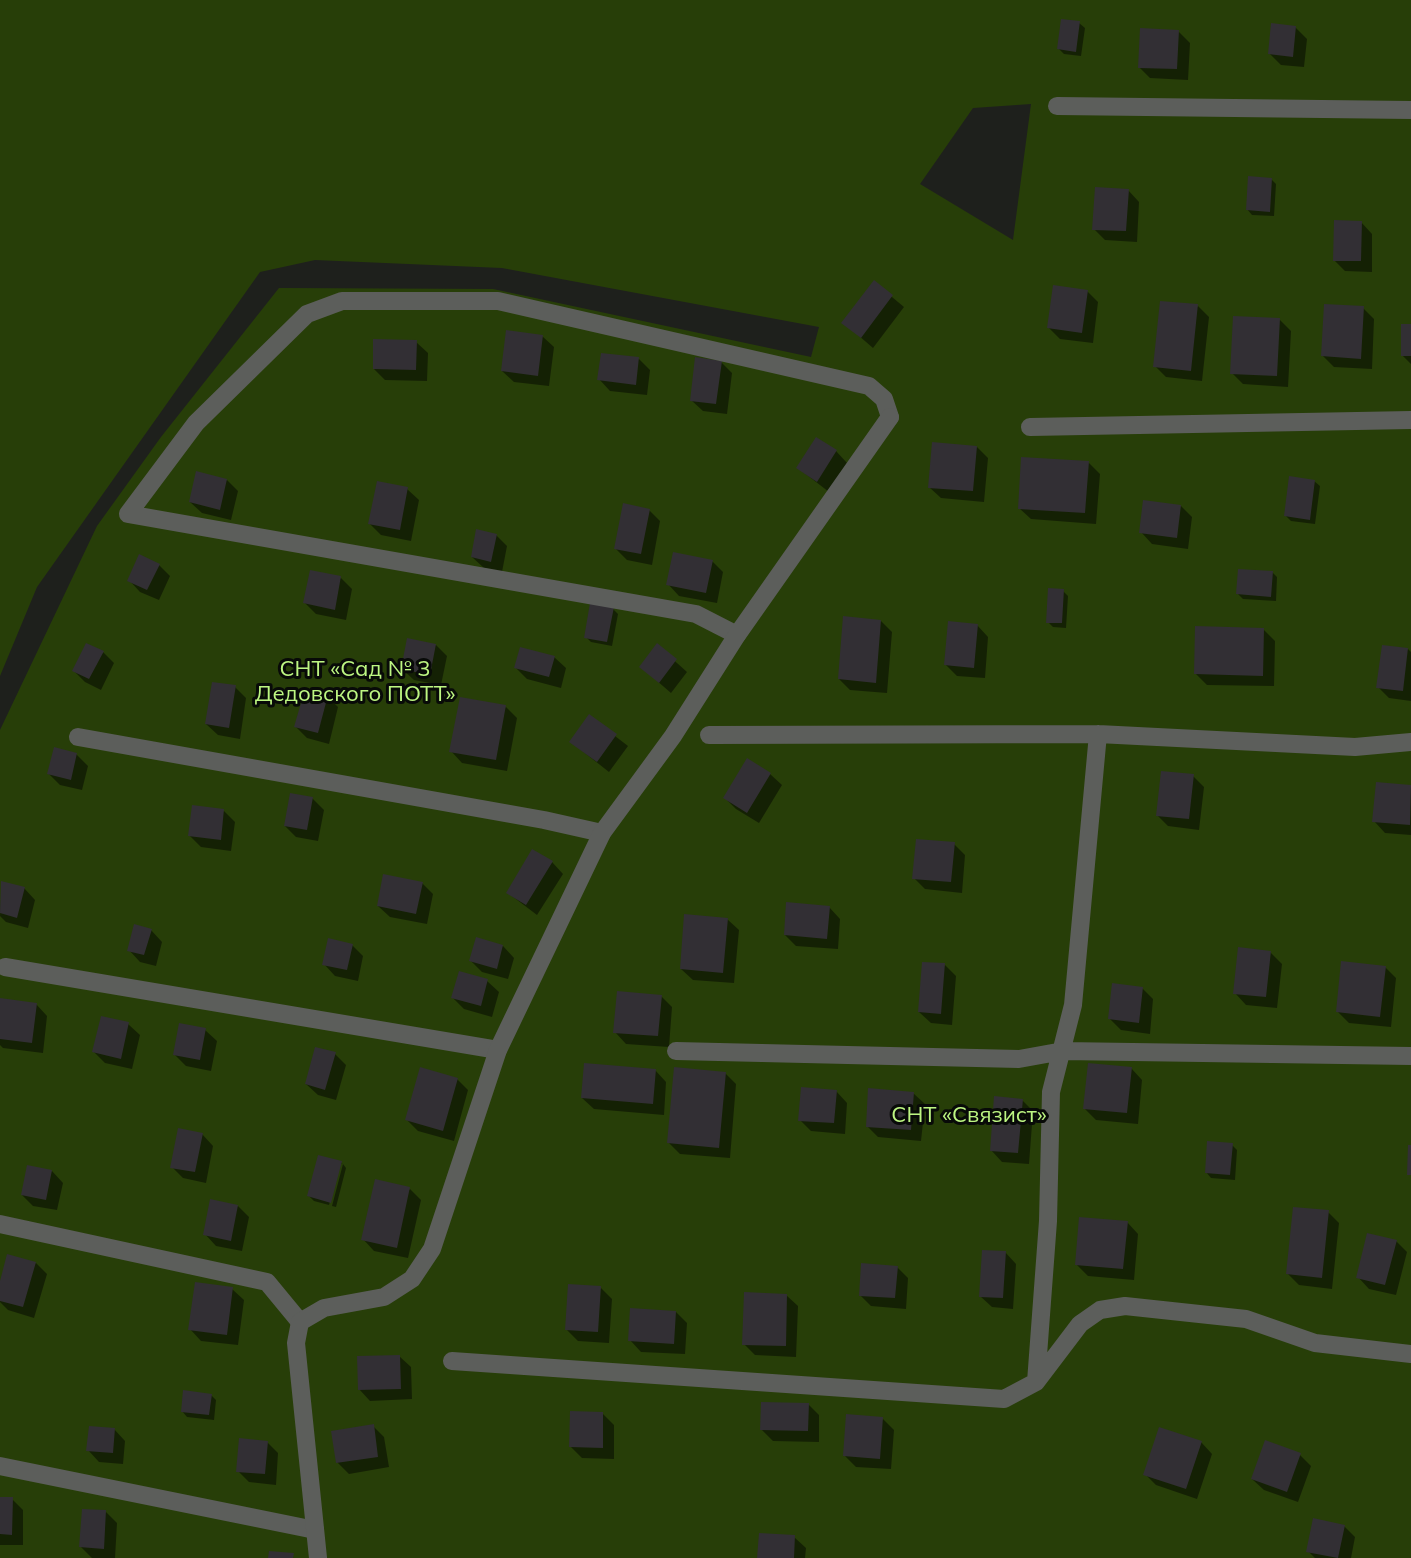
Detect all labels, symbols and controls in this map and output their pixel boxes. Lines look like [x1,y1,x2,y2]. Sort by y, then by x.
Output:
park label: СНТ «Сад № 3 Дедовского ПОТТ» [255,656,455,708]
park label: СНТ «Связист» [891,1102,1047,1128]

